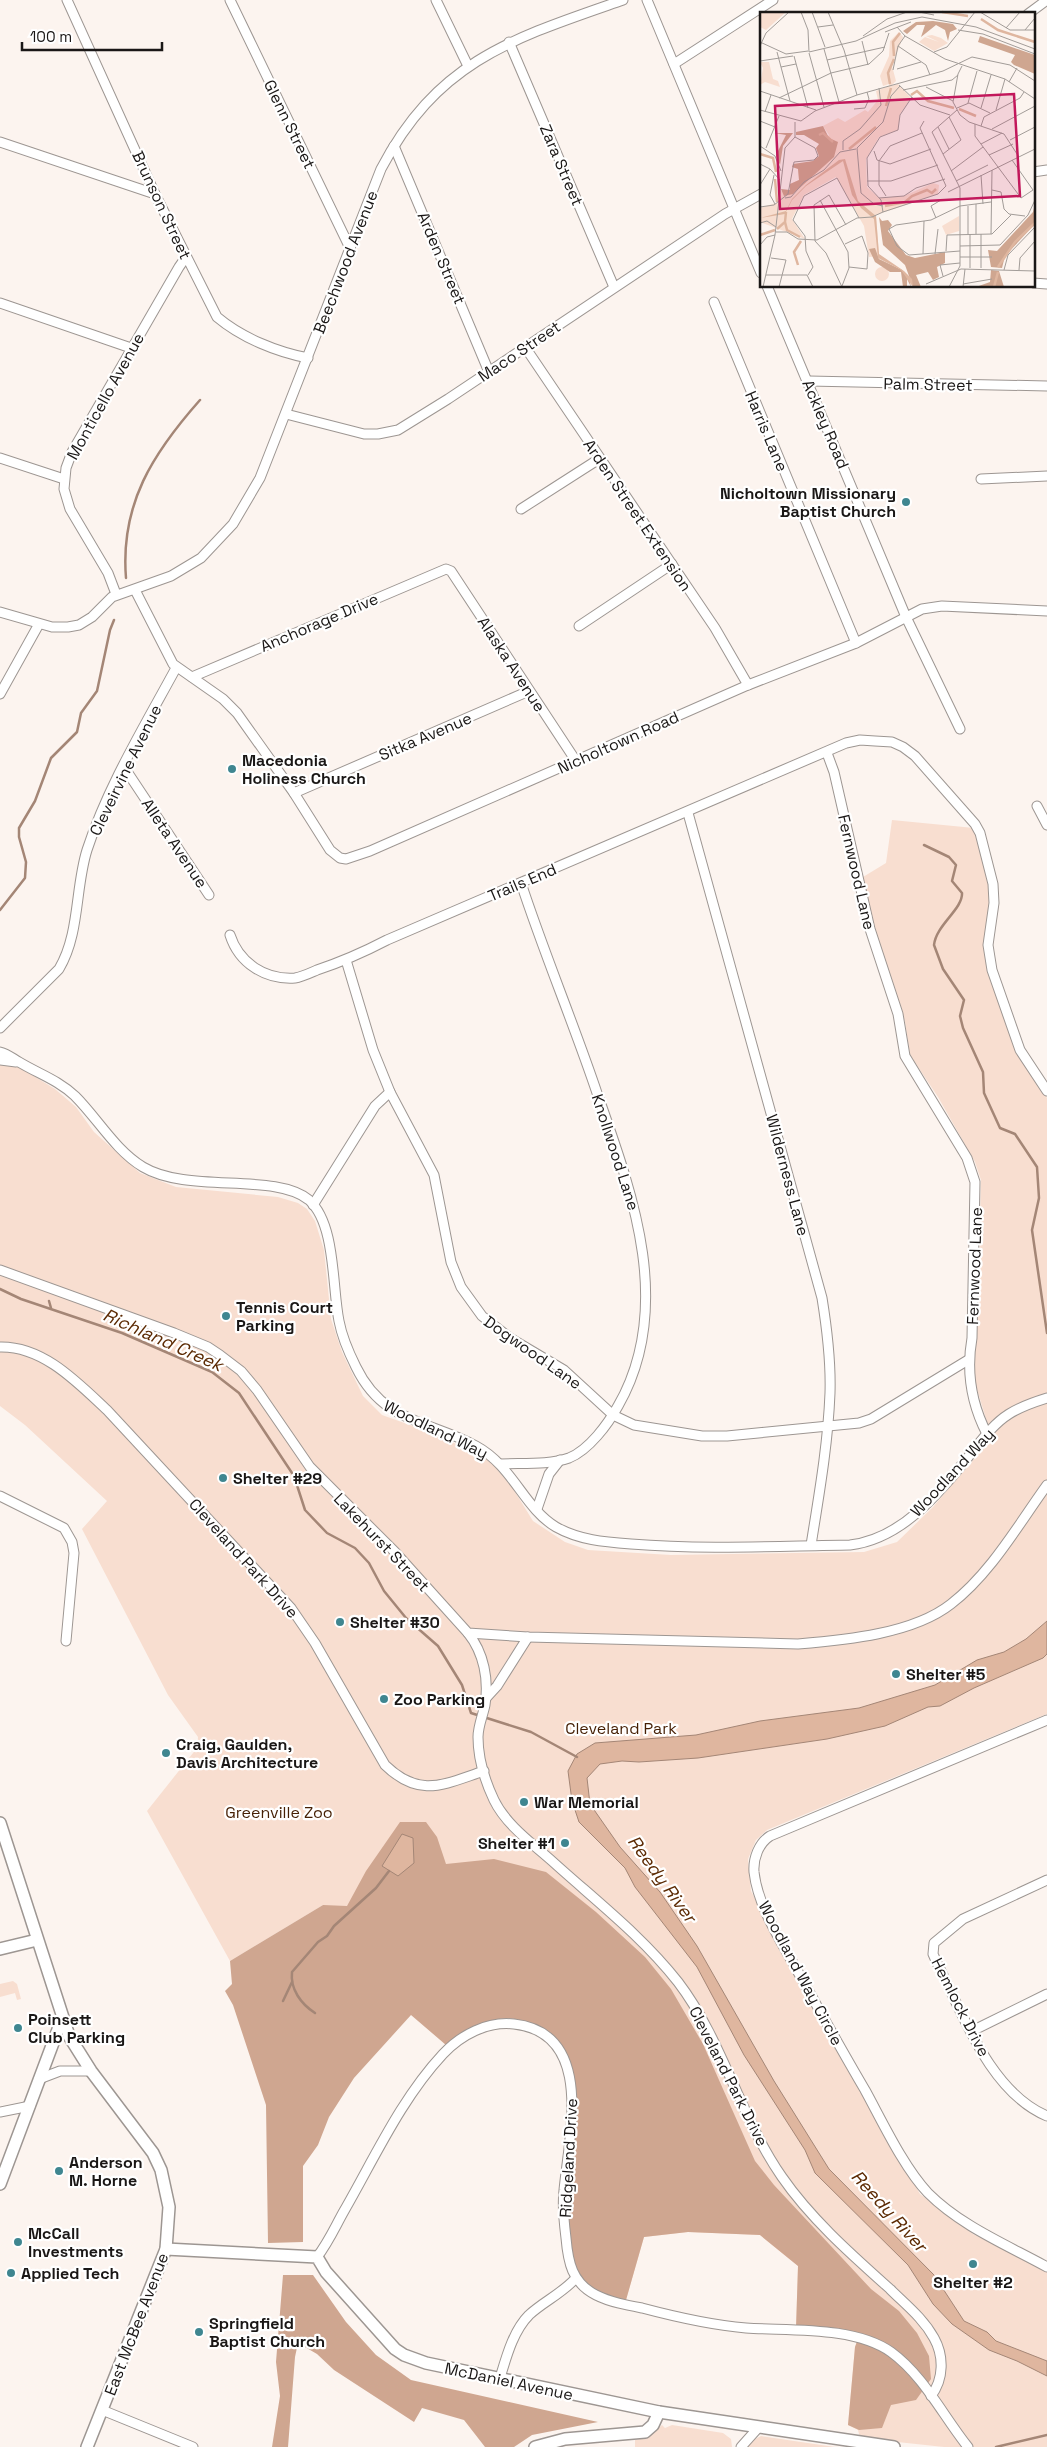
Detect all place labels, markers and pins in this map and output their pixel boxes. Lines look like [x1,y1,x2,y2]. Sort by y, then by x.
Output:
place label: Nicholtown Missionary Baptist Church [720,483,896,522]
marker: Nicholtown Missionary Baptist Church [900,496,912,508]
place label: Macedonia Holiness Church [242,750,366,789]
marker: Macedonia Holiness Church [226,763,238,775]
place label: Tennis Court Parking [236,1297,333,1336]
marker: Tennis Court Parking [220,1310,232,1322]
place label: Shelter #29 [233,1468,322,1489]
marker: Shelter #29 [217,1472,229,1484]
place label: Shelter #30 [350,1612,440,1633]
marker: Shelter #30 [334,1616,346,1628]
place label: Shelter #5 [906,1664,986,1685]
marker: Shelter #5 [890,1668,902,1680]
place label: Zoo Parking [394,1689,485,1710]
marker: Zoo Parking [378,1693,390,1705]
place label: Craig, Gaulden, Davis Architecture [176,1734,318,1773]
marker: Craig, Gaulden, Davis Architecture [160,1747,172,1759]
place label: War Memorial [534,1792,639,1813]
marker: War Memorial [518,1796,530,1808]
place label: Shelter #1 [478,1833,555,1854]
marker: Shelter #1 [559,1837,571,1849]
place label: Poinsett Club Parking [28,2009,125,2048]
marker: Poinsett Club Parking [12,2022,24,2034]
place label: Anderson M. Horne [69,2152,143,2191]
marker: Anderson M. Horne [53,2165,65,2177]
place label: McCall Investments [28,2223,123,2262]
marker: McCall Investments [12,2236,24,2248]
marker: Shelter #2 [967,2258,979,2270]
place label: Applied Tech [21,2263,119,2284]
marker: Applied Tech [5,2267,17,2279]
place label: Shelter #2 [933,2272,1013,2293]
place label: Springfield Baptist Church [209,2313,325,2352]
marker: Springfield Baptist Church [193,2326,205,2338]

